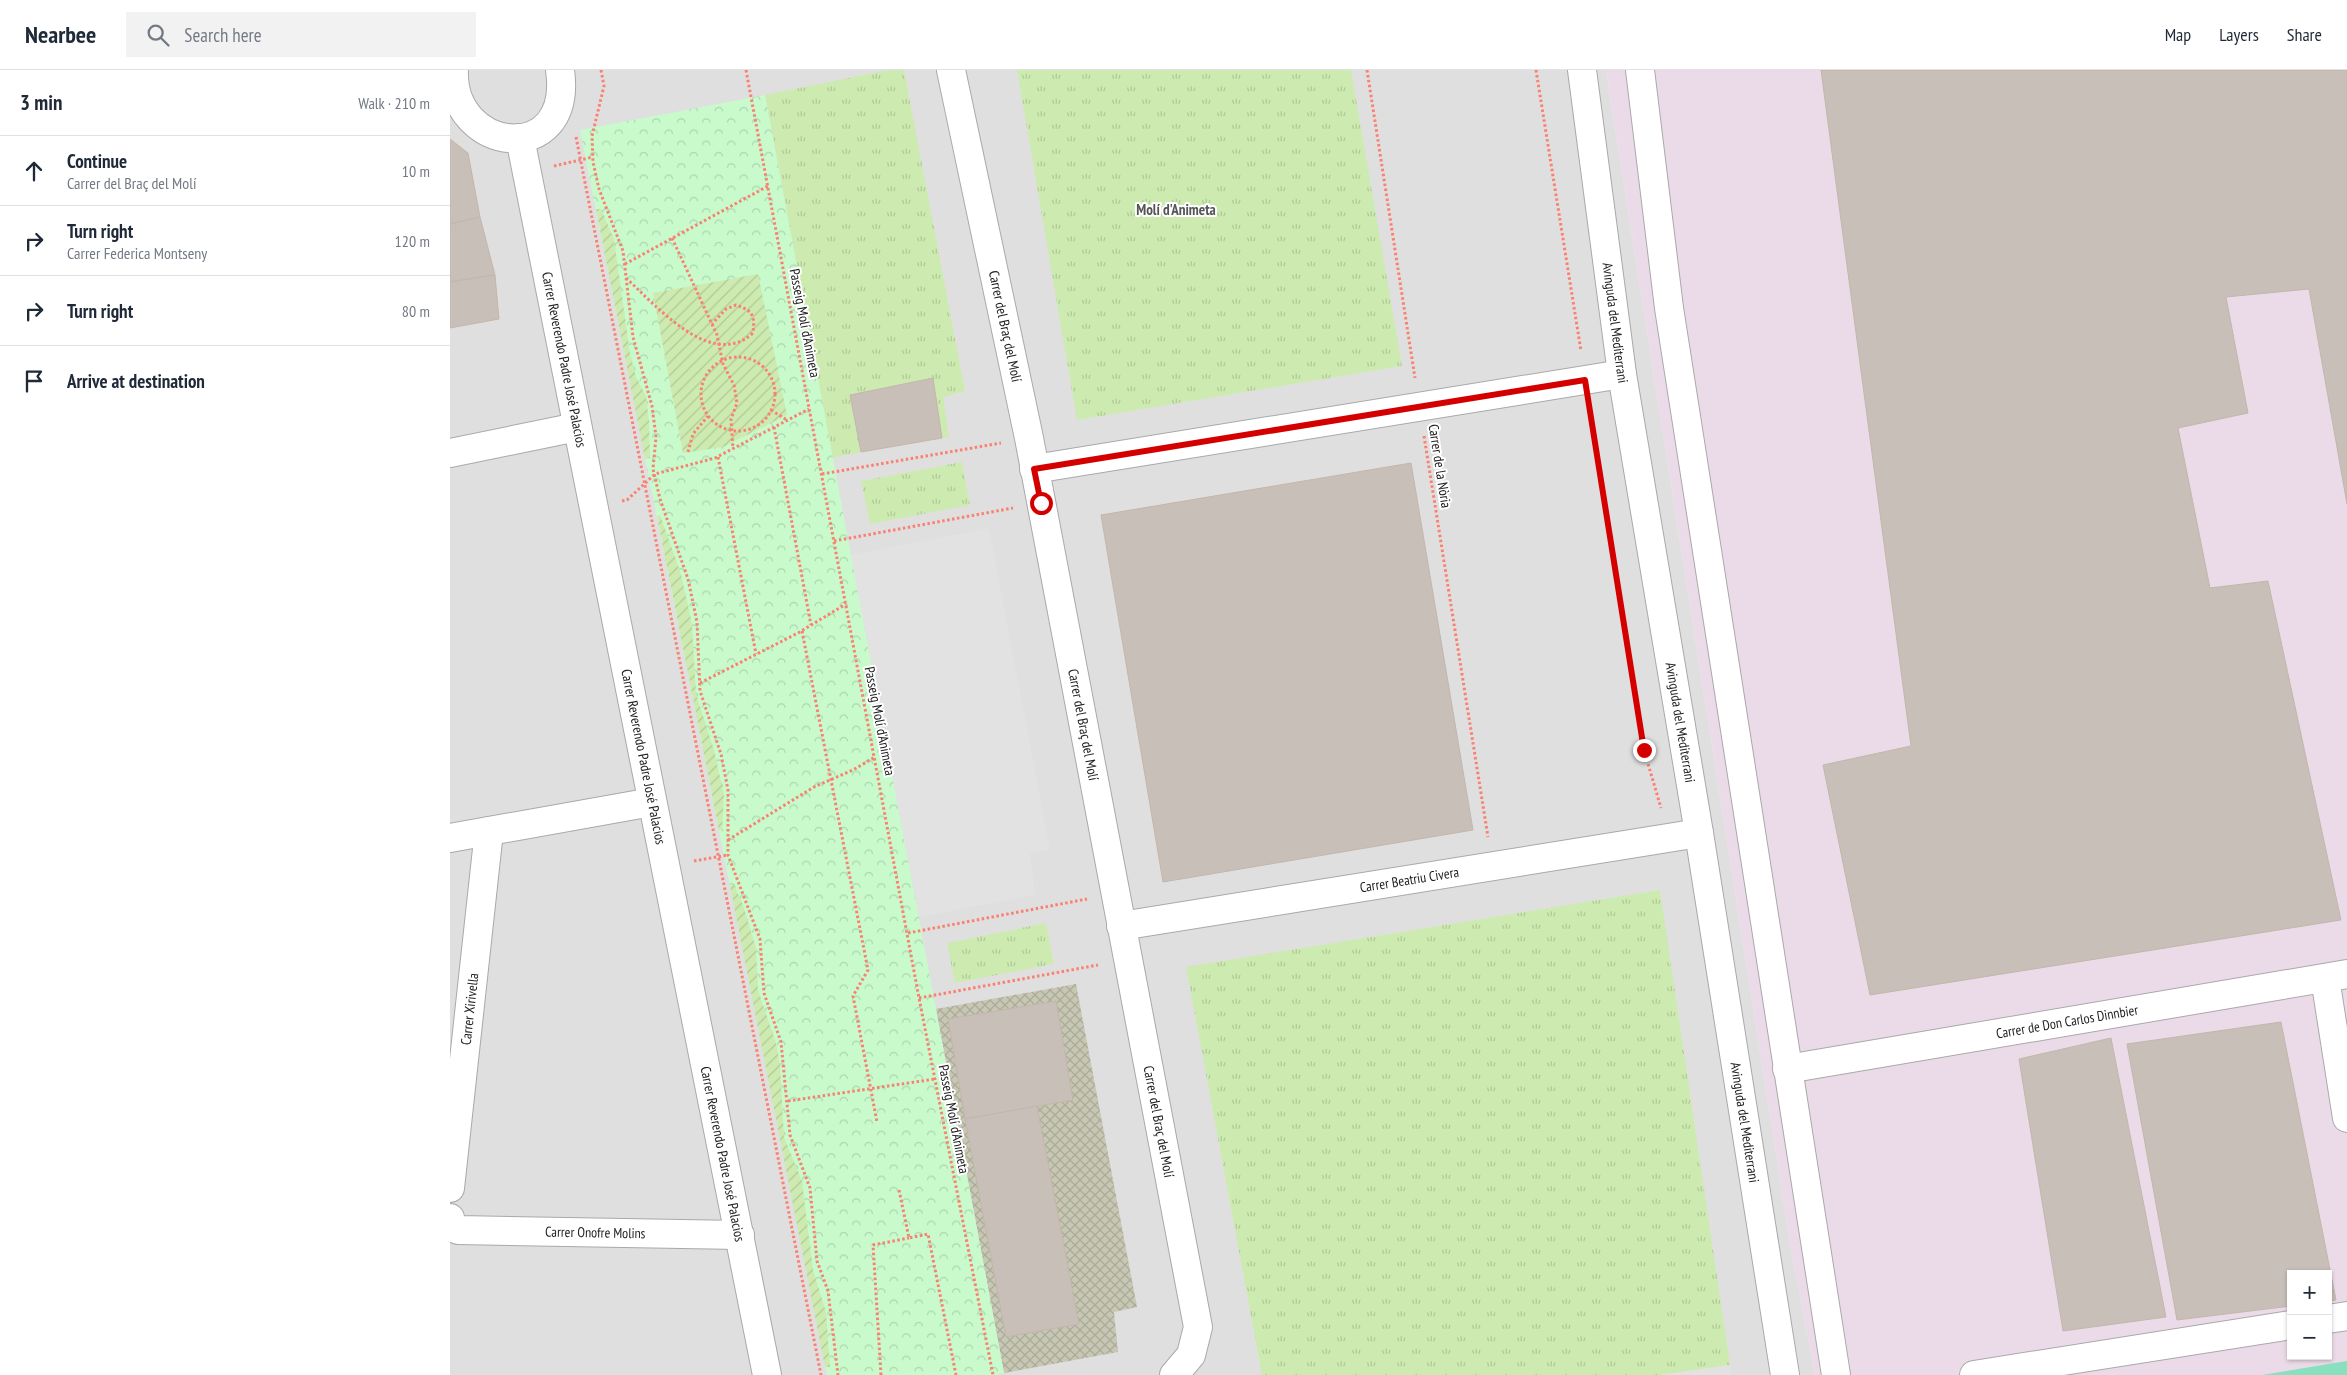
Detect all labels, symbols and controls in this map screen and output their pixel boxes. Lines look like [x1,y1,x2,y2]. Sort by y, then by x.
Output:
search box [126,12,476,57]
text: Nearbee [25,19,96,50]
icon: search [144,21,172,49]
text: Search here [184,23,262,47]
text: Map [2165,23,2191,46]
text: Layers [2219,23,2259,46]
text: Share [2287,23,2322,46]
text: 3 min [20,89,62,116]
text: Walk · 210 m [358,93,430,113]
text: Continue [67,149,127,173]
icon: ahead [20,157,48,185]
text: 10 m [402,161,430,181]
text: Carrer del Braç del Molí [67,173,196,193]
district label: Molí d'Animeta [1136,200,1216,219]
text: Turn right [67,219,133,243]
icon: right [20,227,48,255]
text: 120 m [395,231,430,251]
text: Carrer Federica Montseny [67,243,207,263]
street label: Avinguda del Mediterrani [1598,261,1632,385]
street label: Passeig Molí d'Animeta [786,267,824,379]
street label: Carrer del Braç del Molí [985,269,1026,384]
street label: Carrer Reverendo Padre José Palacios [538,270,591,449]
icon: right [20,297,48,325]
text: Turn right [67,299,133,323]
text: 80 m [402,301,430,321]
icon: arrive [20,367,48,395]
text: Arrive at destination [67,369,205,393]
street label: Carrer de la Nòria [1424,423,1456,509]
route start [1030,492,1053,515]
street label: Avinguda del Mediterrani [1662,661,1699,784]
street label: Passeig Molí d'Animeta [861,665,899,777]
street label: Carrer del Braç del Molí [1064,667,1103,782]
street label: Carrer Reverendo Padre José Palacios [617,668,670,846]
route end [1633,739,1656,762]
street label: Carrer Beatriu Civera [1358,863,1460,896]
street label: Carrer Xirivella [457,972,482,1046]
street label: Carrer de Don Carlos Dinnbier [1995,1001,2140,1042]
street label: Avinguda del Mediterrani [1726,1061,1763,1184]
street label: Passeig Molí d'Animeta [935,1063,973,1175]
street label: Carrer del Braç del Molí [1140,1064,1178,1179]
street label: Carrer Reverendo Padre José Palacios [697,1065,749,1243]
street label: Carrer Onofre Molins [545,1223,646,1242]
map controls [2287,1270,2332,1360]
button: + [2287,1270,2332,1315]
button: − [2287,1315,2332,1360]

